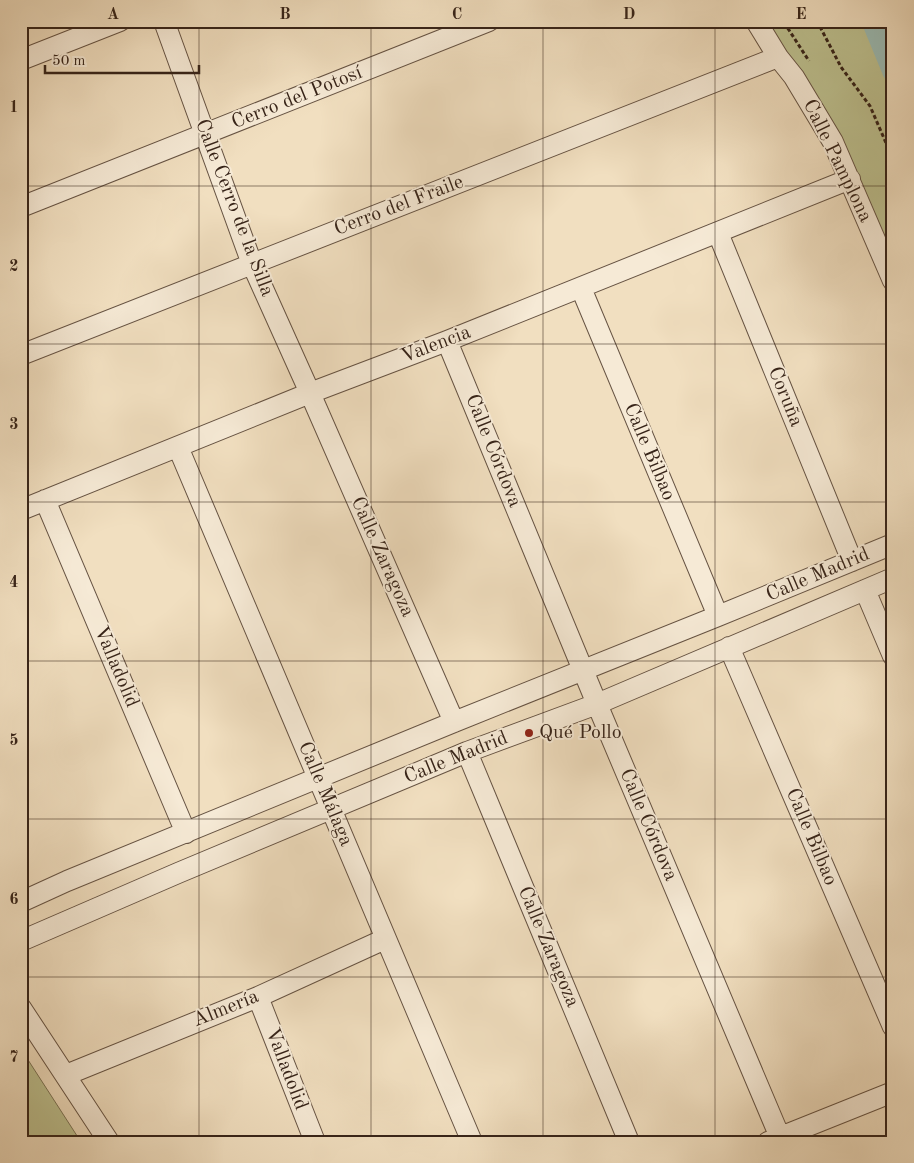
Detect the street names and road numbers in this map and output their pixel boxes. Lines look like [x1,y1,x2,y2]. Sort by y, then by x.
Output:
street label: Cerro del Potosí [229,63,366,133]
street label: Calle Pamplona [799,97,875,226]
street label: Calle Cerro de la Silla [191,117,277,299]
street label: Cerro del Fraile [332,172,466,240]
street label: Valencia [398,323,474,367]
street label: Coruña [764,364,806,430]
street label: Calle Córdova [461,392,525,510]
street label: Calle Bilbao [620,400,678,504]
street label: Calle Zaragoza [347,494,417,620]
street label: Calle Madrid [763,544,873,606]
street label: Valladolid [90,624,142,710]
street label: Calle Madrid [401,728,511,788]
street label: Calle Málaga [294,739,356,849]
street label: Calle Córdova [615,766,681,884]
street label: Calle Bilbao [782,785,840,889]
street label: Calle Zaragoza [514,884,583,1011]
street label: Almería [190,987,262,1031]
street label: Valladolid [261,1025,311,1113]

